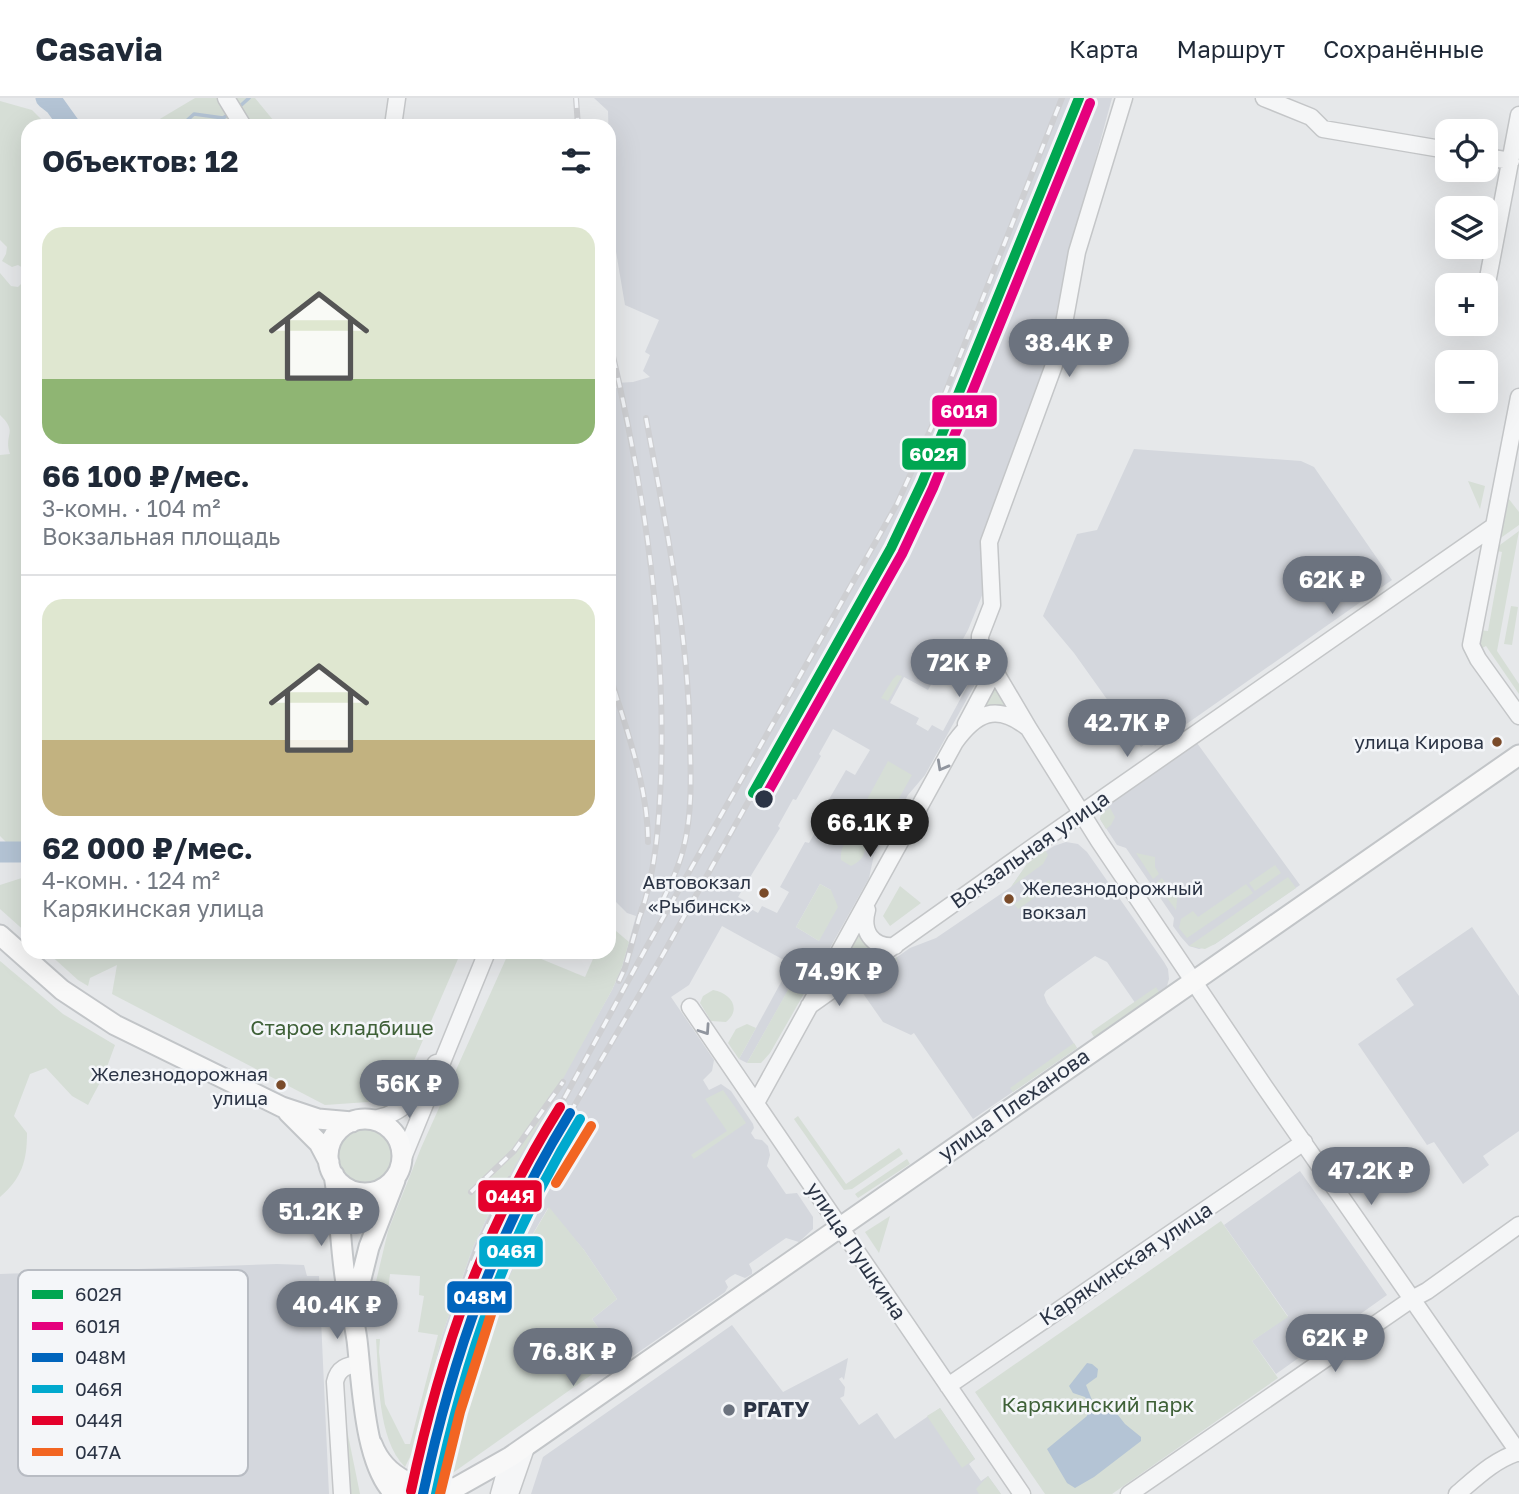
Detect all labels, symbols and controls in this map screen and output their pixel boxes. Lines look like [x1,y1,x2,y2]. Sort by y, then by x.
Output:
text: Casavia [35,29,163,68]
text: Карта [1069,34,1139,63]
text: Маршрут [1177,34,1285,63]
text: Сохранённые [1323,34,1484,63]
map controls [1435,119,1498,413]
button: locate [1435,119,1498,182]
icon: filters [557,142,595,180]
text: Объектов: 12 [42,143,239,179]
button: layers [1435,196,1498,259]
icon: home [256,273,382,399]
button: + [1435,273,1498,336]
pin: 38.4K ₽ [1004,320,1134,379]
text: 38.4K ₽ [1025,328,1113,356]
button: − [1435,350,1498,413]
line badge: 601Я [931,394,998,428]
text: 601Я [940,399,988,422]
line badge: 602Я [901,437,967,471]
text: 602Я [909,442,959,465]
text: 66 100 ₽/мес. [42,458,250,494]
text: 3-комн. · 104 m² [42,494,220,522]
text: Вокзальная площадь [42,522,280,550]
pin: 62K ₽ [1283,556,1381,616]
text: 62K ₽ [1299,565,1365,593]
pin: 72K ₽ [910,640,1008,699]
icon: home [256,645,382,771]
text: 72K ₽ [927,648,991,676]
pin: 42.7K ₽ [1062,700,1192,759]
text: 42.7K ₽ [1084,708,1170,736]
place label: улица Кирова [1354,730,1484,753]
marker: улица Кирова [1490,735,1504,749]
one-way arrow [937,759,950,772]
street label: Вокзальная улица [945,785,1114,914]
unlabelled marker [753,788,775,810]
pin: 66.1K ₽ [805,800,935,859]
text: 66.1K ₽ [827,808,913,836]
text: 62 000 ₽/мес. [42,830,253,866]
text: 4-комн. · 124 m² [42,866,220,894]
place label: Автовокзал «Рыбинск» [643,870,751,917]
place label: Железнодорожный вокзал [1022,876,1203,923]
marker: Автовокзал «Рыбинск» [757,886,771,900]
marker: Железнодорожный вокзал [1002,892,1016,906]
text: Карякинская улица [42,894,264,922]
pin: 74.9K ₽ [774,948,904,1008]
text: 74.9K ₽ [796,957,882,985]
park label: Старое кладбище [250,1014,434,1040]
one-way arrow [697,1022,710,1035]
street label: улица Плеханова [933,1042,1094,1166]
pin: 56K ₽ [360,1060,458,1120]
place label: Железнодорожная улица [90,1062,268,1109]
text: 56K ₽ [376,1069,442,1097]
marker: Железнодорожная улица [274,1078,288,1092]
pin: 47.2K ₽ [1306,1148,1436,1207]
text: 47.2K ₽ [1328,1156,1414,1184]
street label: улица Пушкина [801,1176,913,1324]
line badge: 044Я [477,1179,543,1213]
text: 044Я [485,1184,535,1207]
pin: 51.2K ₽ [256,1188,386,1248]
street label: Карякинская улица [1034,1196,1217,1331]
text: 51.2K ₽ [278,1197,364,1225]
line badge: 046Я [478,1235,544,1268]
text: 046Я [486,1239,536,1262]
legend [18,1270,248,1476]
line badge: 048М [446,1280,513,1314]
text: 602Я [75,1282,122,1305]
pin: 40.4K ₽ [272,1282,402,1341]
text: 048М [453,1285,507,1308]
text: 40.4K ₽ [292,1290,382,1318]
text: 601Я [75,1314,121,1337]
pin: 62K ₽ [1286,1314,1384,1374]
text: 62K ₽ [1302,1323,1368,1351]
pin: 76.8K ₽ [508,1328,638,1388]
text: 76.8K ₽ [529,1337,617,1365]
text: 048М [75,1345,126,1368]
text: 046Я [75,1377,123,1400]
park label: Карякинский парк [1002,1391,1194,1417]
place label: РГАТУ [743,1396,810,1422]
marker: РГАТУ [721,1402,737,1418]
text: 044Я [75,1408,123,1431]
text: 047А [75,1440,121,1463]

